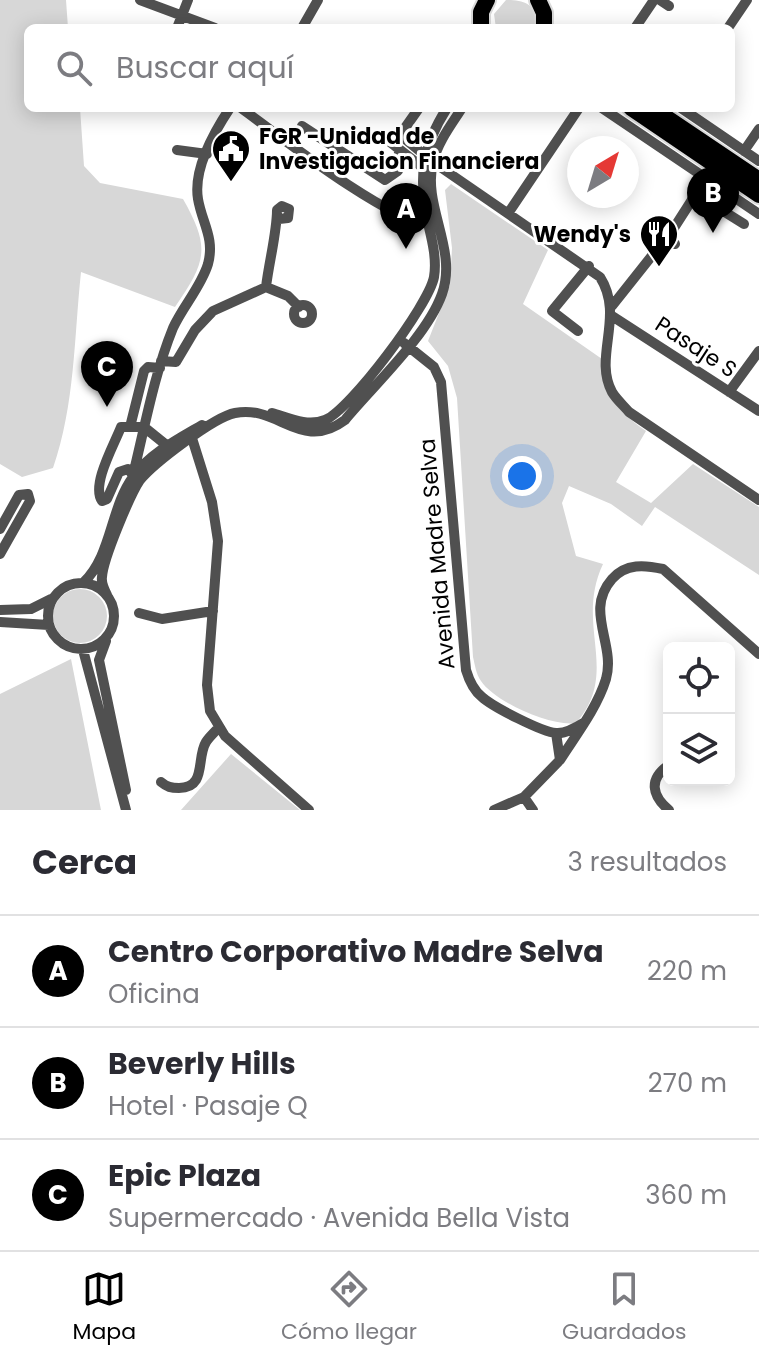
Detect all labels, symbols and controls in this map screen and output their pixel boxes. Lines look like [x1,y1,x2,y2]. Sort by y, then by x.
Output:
search box [24,24,735,112]
icon: search [52,46,96,90]
text: Buscar aquí [116,46,294,89]
place label: FGR -Unidad de Investigacion Financiera [259,121,539,177]
public building icon: FGR -Unidad de Investigacion Financiera [210,128,252,183]
north arrow [567,136,639,208]
pin: B [687,167,739,233]
pin: A [380,183,432,249]
restaurant icon: Wendy's [638,213,680,268]
place label: Wendy's [533,219,631,250]
street label: Pasaje S [649,309,743,385]
pin: C [81,341,133,407]
street label: Avenida Madre Selva [411,437,463,671]
your location [502,456,542,496]
map controls [663,642,735,786]
button: locate [663,642,735,714]
button: layers [663,714,735,786]
text: Cerca [32,838,137,886]
text: 3 resultados [567,844,727,880]
text: Centro Corporativo Madre Selva [108,930,604,973]
text: A [48,953,68,989]
text: 220 m [647,953,727,989]
text: Oficina [108,976,200,1012]
text: Beverly Hills [108,1042,296,1085]
text: B [49,1065,67,1101]
text: 270 m [648,1065,727,1101]
text: Hotel · Pasaje Q [108,1088,308,1124]
text: Epic Plaza [108,1154,261,1197]
text: C [48,1177,68,1213]
text: 360 m [645,1177,727,1213]
text: Supermercado · Avenida Bella Vista [108,1200,570,1236]
tab: Mapa [72,1267,136,1348]
tab: Cómo llegar [281,1267,417,1348]
tab: Guardados [562,1267,687,1348]

